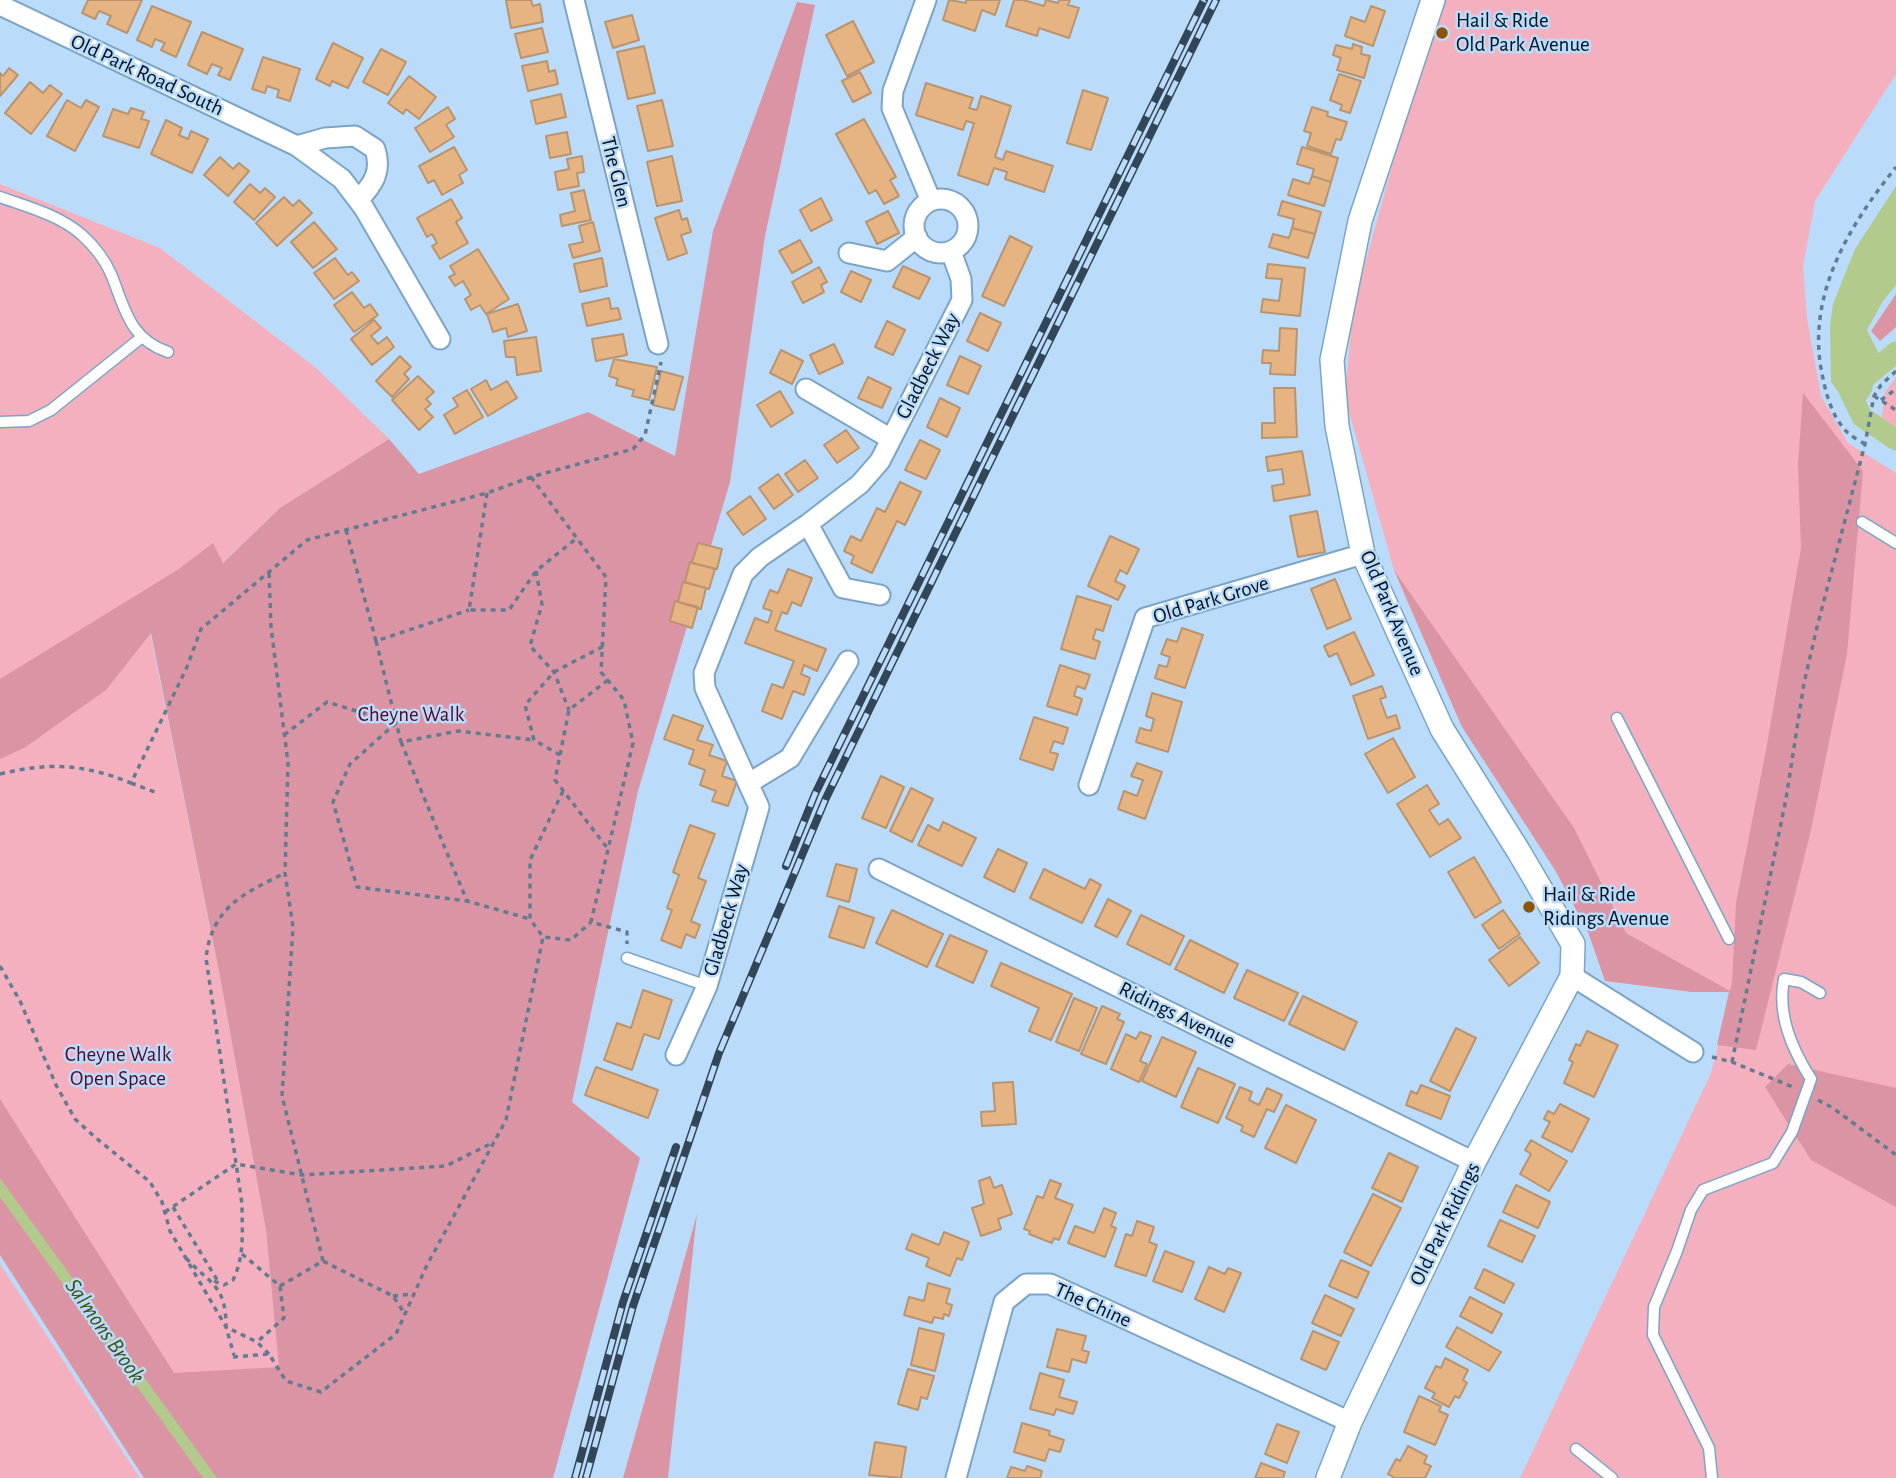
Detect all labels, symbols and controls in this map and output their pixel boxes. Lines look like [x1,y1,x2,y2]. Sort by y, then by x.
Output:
place label: Hail & Ride Old Park Avenue [1456,8,1590,58]
marker: Hail & Ride Old Park Avenue [1434,25,1450,41]
street label: Old Park Road South [66,29,228,121]
street label: The Glen [595,134,637,210]
street label: Gladbeck Way [890,309,966,423]
street label: Old Park Avenue [1354,546,1430,680]
street label: Old Park Grove [1150,570,1272,630]
park label: Cheyne Walk [358,702,464,728]
street label: Gladbeck Way [698,861,754,979]
place label: Hail & Ride Ridings Avenue [1543,882,1669,932]
marker: Hail & Ride Ridings Avenue [1521,899,1537,915]
street label: Ridings Avenue [1115,976,1239,1054]
park label: Cheyne Walk Open Space [65,1042,171,1092]
street label: Old Park Ridings [1404,1158,1486,1290]
water label: Salmons Brook [59,1273,151,1389]
street label: The Chine [1051,1277,1135,1333]

